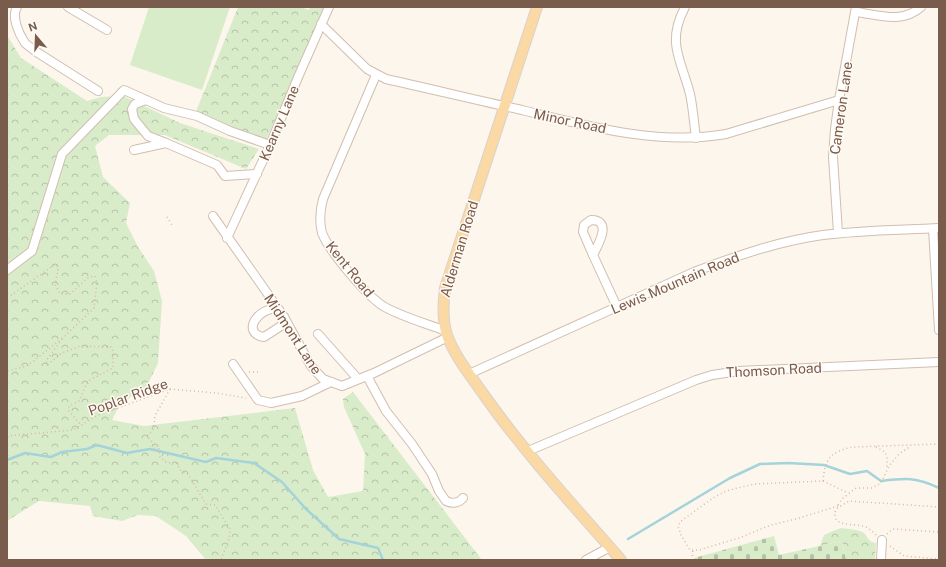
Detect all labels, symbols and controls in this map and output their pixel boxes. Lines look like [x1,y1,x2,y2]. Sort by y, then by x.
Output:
north arrow [16,16,56,56]
text: N [27,19,39,34]
street label: Cameron Lane [827,60,855,156]
street label: Kearny Lane [256,83,302,163]
street label: Minor Road [532,105,608,137]
street label: Alderman Road [437,199,481,299]
street label: Kent Road [323,238,377,300]
street label: Lewis Mountain Road [608,249,742,317]
street label: Midmont Lane [261,291,325,377]
street label: Thomson Road [726,359,822,381]
street label: Poplar Ridge [86,375,170,419]

